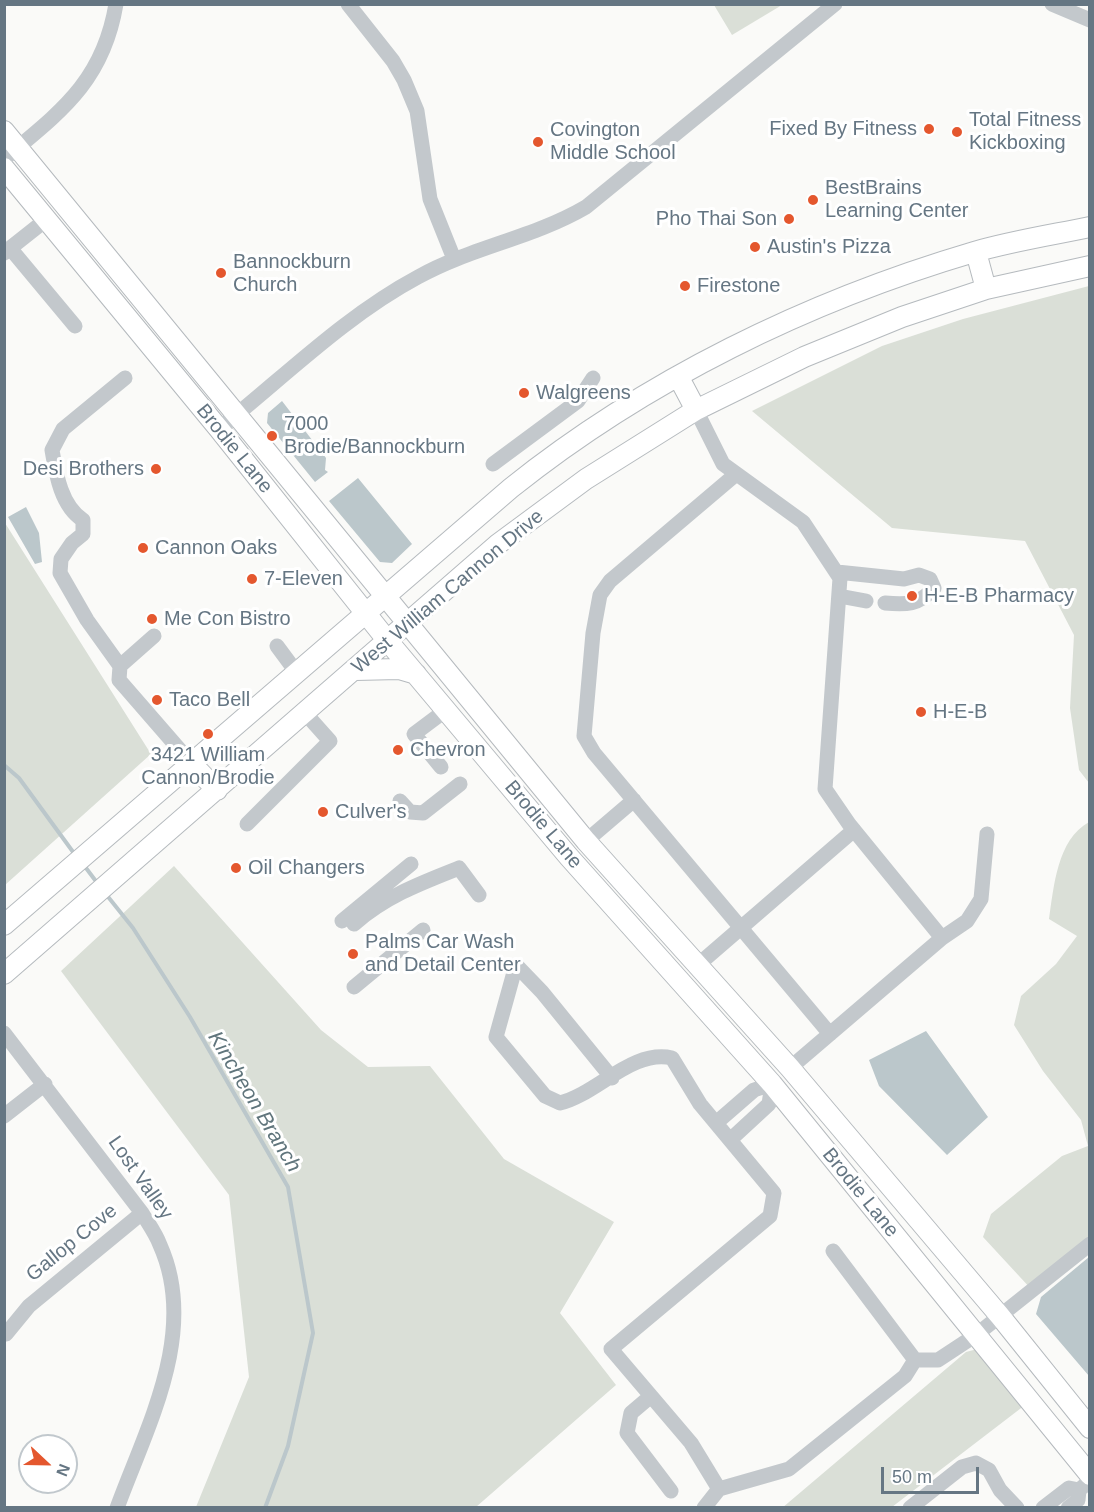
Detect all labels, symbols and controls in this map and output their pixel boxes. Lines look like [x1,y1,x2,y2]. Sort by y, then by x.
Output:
place label: Total Fitness Kickboxing [969,108,1081,155]
place label: Fixed By Fitness [769,117,917,141]
place label: Covington Middle School [550,118,676,165]
marker: Fixed By Fitness [922,122,936,136]
marker: Total Fitness Kickboxing [950,125,964,139]
marker: Covington Middle School [531,135,545,149]
place label: BestBrains Learning Center [825,176,968,223]
marker: BestBrains Learning Center [806,193,820,207]
place label: Pho Thai Son [656,207,777,231]
marker: Pho Thai Son [782,212,796,226]
place label: Austin's Pizza [767,235,891,259]
marker: Austin's Pizza [748,240,762,254]
place label: Bannockburn Church [233,250,351,297]
marker: Bannockburn Church [214,266,228,280]
place label: Firestone [697,274,780,298]
marker: Firestone [678,279,692,293]
place label: Walgreens [536,381,631,405]
marker: Walgreens [517,386,531,400]
street label: Brodie Lane [191,400,277,498]
place label: 7000 Brodie/Bannockburn [284,412,465,459]
marker: 7000 Brodie/Bannockburn [265,429,279,443]
place label: Desi Brothers [23,457,144,481]
marker: Desi Brothers [149,462,163,476]
street label: West William Cannon Drive [347,505,549,679]
place label: Cannon Oaks [155,536,277,560]
marker: Cannon Oaks [136,541,150,555]
place label: 7-Eleven [264,567,343,591]
marker: 7-Eleven [245,572,259,586]
place label: H-E-B Pharmacy [924,584,1074,608]
marker: H-E-B Pharmacy [905,589,919,603]
place label: Me Con Bistro [164,607,291,631]
marker: Me Con Bistro [145,612,159,626]
place label: Taco Bell [169,688,250,712]
marker: Taco Bell [150,693,164,707]
place label: H-E-B [933,700,987,724]
marker: H-E-B [914,705,928,719]
marker: 3421 William Cannon/Brodie [201,727,215,741]
place label: Chevron [410,738,486,762]
place label: 3421 William Cannon/Brodie [141,743,275,790]
marker: Chevron [391,743,405,757]
street label: Brodie Lane [499,776,587,874]
place label: Culver's [335,800,407,824]
marker: Culver's [316,805,330,819]
place label: Oil Changers [248,856,365,880]
marker: Oil Changers [229,861,243,875]
place label: Palms Car Wash and Detail Center [365,930,521,977]
marker: Palms Car Wash and Detail Center [346,947,360,961]
water label: Kincheon Branch [202,1027,306,1177]
street label: Lost Valley [103,1132,177,1224]
street label: Brodie Lane [817,1144,903,1242]
street label: Gallop Cove [22,1199,122,1287]
north arrow [18,1434,78,1494]
scale bar [884,1455,982,1493]
text: N [53,1462,73,1479]
text: 50 m [892,1467,932,1487]

